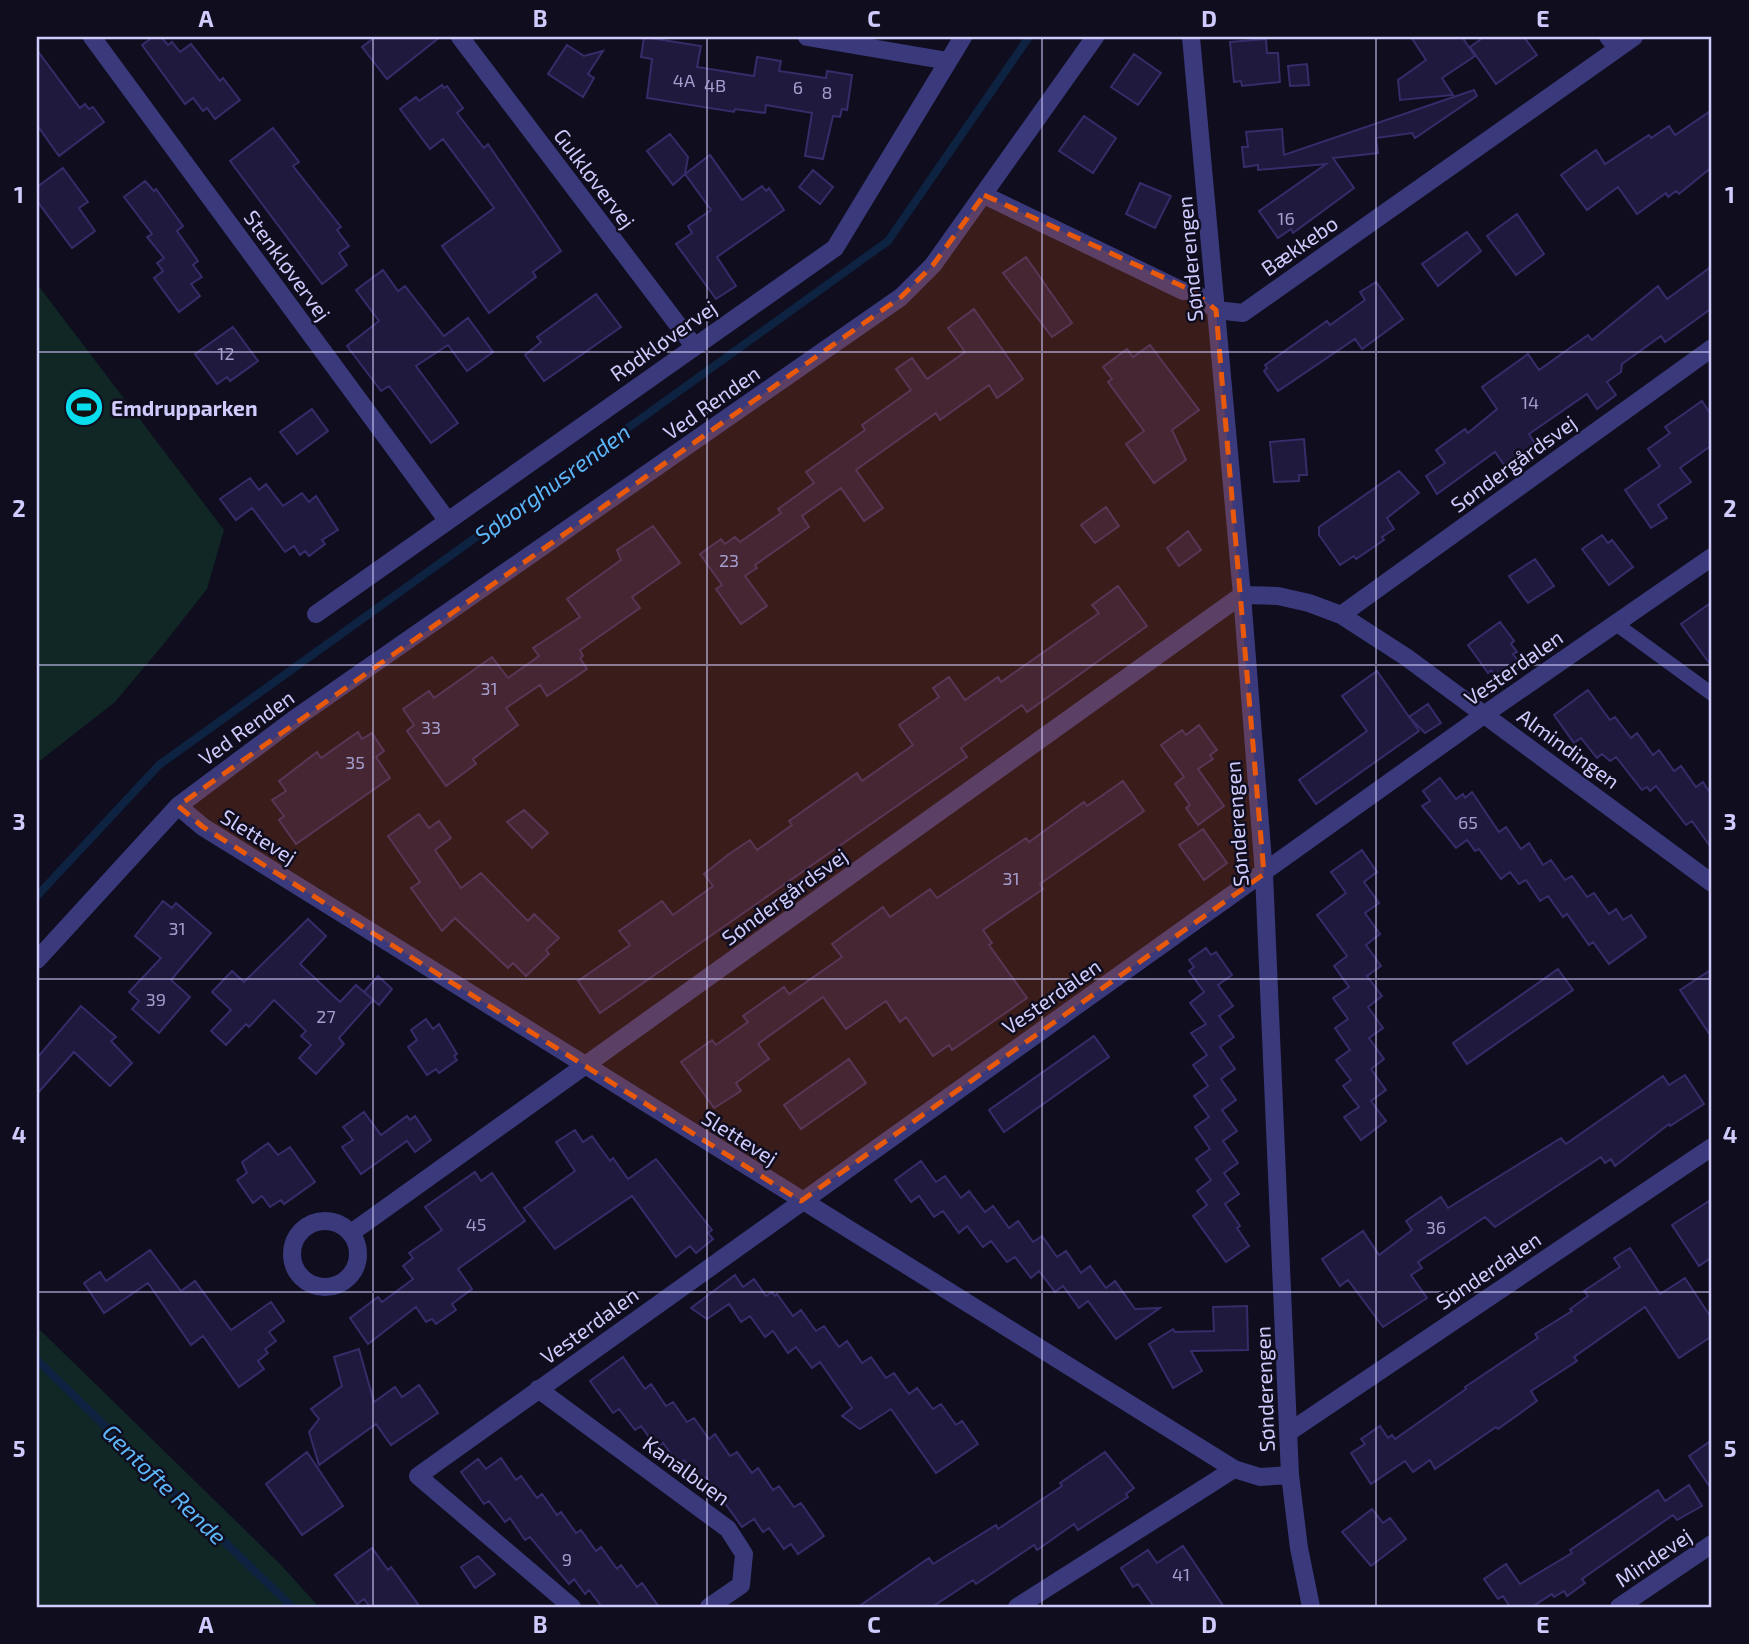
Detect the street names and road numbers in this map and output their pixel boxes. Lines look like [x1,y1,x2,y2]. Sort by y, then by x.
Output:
street label: Gulkløvervej [549,123,641,233]
street label: Sønderengen [1171,195,1207,323]
street label: Stenkløvervej [239,205,336,326]
street label: Bækkebo [1256,210,1342,280]
street label: Rødkløvervej [605,294,722,387]
street label: Ved Renden [658,360,764,444]
street label: Søndergårdsvej [1445,409,1581,518]
street label: Vesterdalen [1459,624,1567,710]
street label: Ved Renden [193,684,299,770]
street label: Almindingen [1513,703,1625,793]
street label: Sønderengen [1219,760,1253,888]
street label: Slettevej [216,803,301,870]
street label: Søndergårdsvej [716,842,852,951]
street label: Vesterdalen [997,953,1105,1039]
street label: Slettevej [697,1104,782,1171]
street label: Sønderdalen [1431,1226,1545,1314]
street label: Vesterdalen [535,1281,643,1369]
street label: Sønderengen [1249,1326,1279,1452]
street label: Kanalbuen [639,1430,735,1510]
street label: Mindevej [1610,1522,1696,1592]

